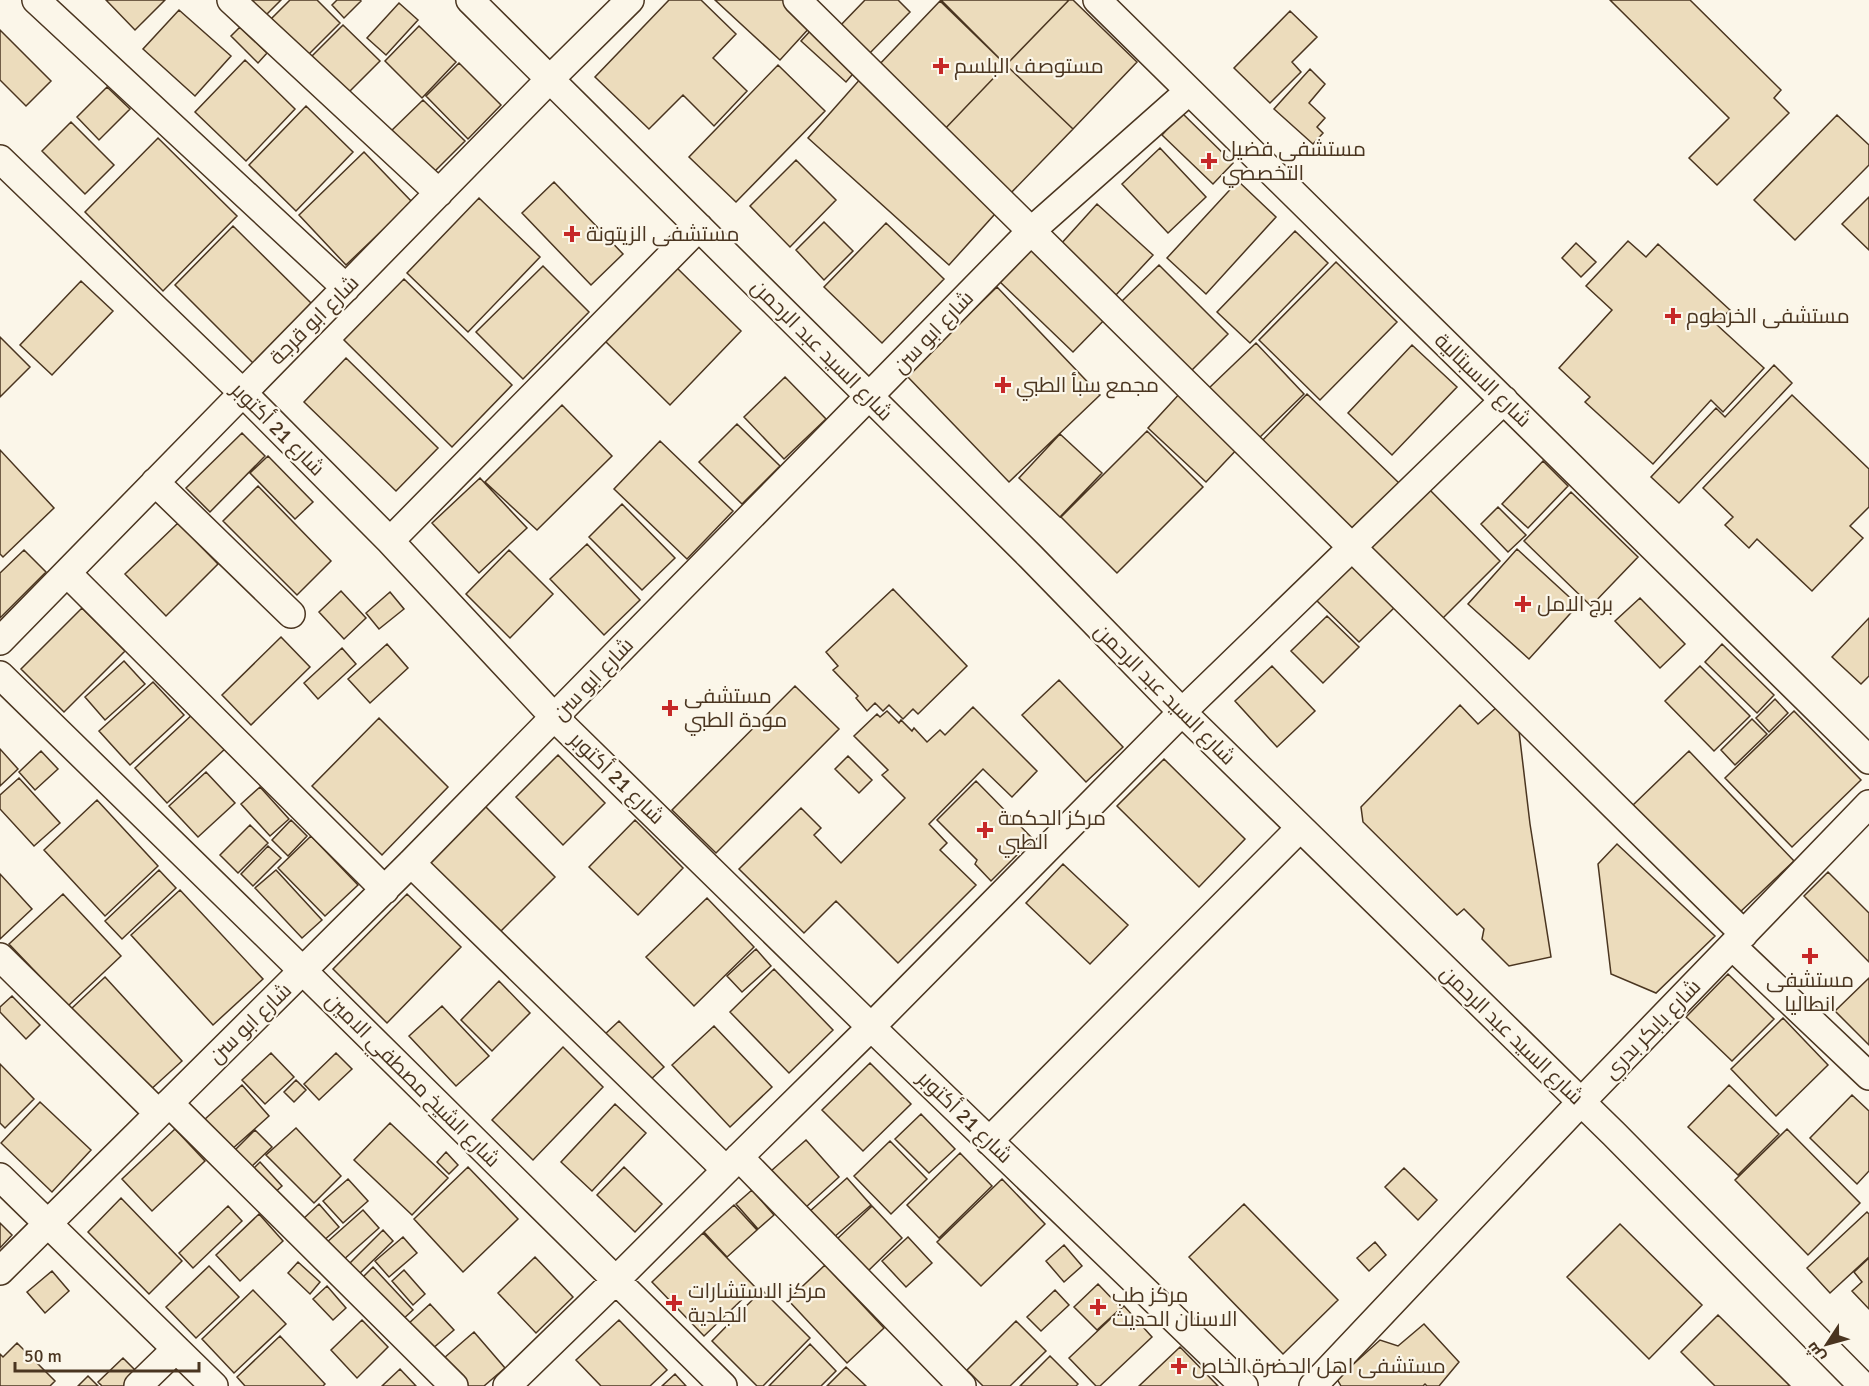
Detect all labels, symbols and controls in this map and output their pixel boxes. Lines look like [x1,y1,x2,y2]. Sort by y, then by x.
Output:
place label: مستوصف البلسم [954,53,1104,80]
marker: مستوصف البلسم [932,57,950,75]
place label: مستشفى فضيل التخصصي [1222,136,1366,188]
marker: مستشفى فضيل التخصصي [1200,152,1218,170]
place label: مستشفى الزيتونة [586,221,739,247]
marker: مستشفى الزيتونة [563,225,581,243]
street label: شارع ابو قرجة [264,270,365,371]
street label: شارع السيد عبد الرحمن [745,274,898,427]
street label: شارع ابو سن [887,285,980,379]
place label: مستشفى الخرطوم [1686,303,1850,330]
marker: مستشفى الخرطوم [1664,307,1682,325]
street label: شارع الاسبتالية [1429,327,1537,433]
place label: مجمع سبأ الطبي [1016,372,1159,401]
street label: شارع 21 أكتوبر [224,376,330,482]
marker: مجمع سبأ الطبي [994,376,1012,394]
place label: برج الامل [1537,591,1613,618]
marker: برج الامل [1514,595,1532,613]
street label: شارع السيد عبد الرحمن [1088,618,1241,771]
street label: شارع ابو سن [547,632,640,726]
place label: مستشفى مودة الطبي [684,683,787,736]
marker: مستشفى مودة الطبي [661,699,679,717]
street label: شارع 21 أكتوبر [563,726,670,830]
place label: مركز الحكمة الطبي [998,805,1106,858]
marker: مركز الحكمة الطبي [976,821,994,839]
marker: مستشفى انطاليا [1801,947,1819,965]
street label: شارع السيد عبد الرحمن [1434,960,1589,1111]
place label: مستشفى انطاليا [1766,967,1854,1017]
street label: شارع بابكر بدري [1598,974,1708,1086]
street label: شارع ابو سن [203,977,297,1070]
street label: شارع الشيخ مصطفي الامين [318,987,506,1175]
street label: شارع 21 أكتوبر [911,1065,1018,1169]
place label: مركز الاستشارات الجلدية [688,1278,827,1328]
place label: مركز طب الاسنان الحديث [1112,1282,1238,1332]
marker: مركز الاستشارات الجلدية [665,1294,683,1312]
marker: مركز طب الاسنان الحديث [1089,1298,1107,1316]
north arrow [1797,1314,1857,1374]
scale bar [15,1335,200,1373]
text: ش [1802,1338,1830,1366]
text: 50 m [24,1345,62,1367]
place label: مستشفى اهل الحضرة الخاص [1192,1353,1446,1379]
marker: مستشفى اهل الحضرة الخاص [1170,1357,1188,1375]

